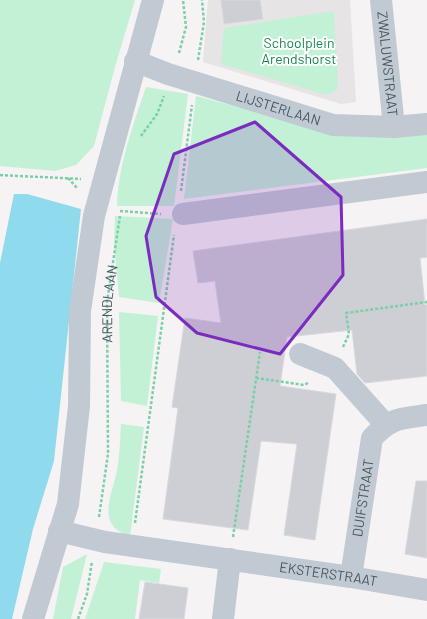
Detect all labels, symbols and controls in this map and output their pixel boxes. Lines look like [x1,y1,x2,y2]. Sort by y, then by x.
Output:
street label: ZWALUWSTRAAT [374,10,402,117]
park label: Schoolplein Arendshorst [262,34,336,67]
street label: LIJSTERLAAN [234,87,323,129]
street label: ARENDLAAN [98,263,121,343]
street label: DUIFSTRAAT [348,458,377,538]
street label: EKSTERSTRAAT [278,558,379,589]

